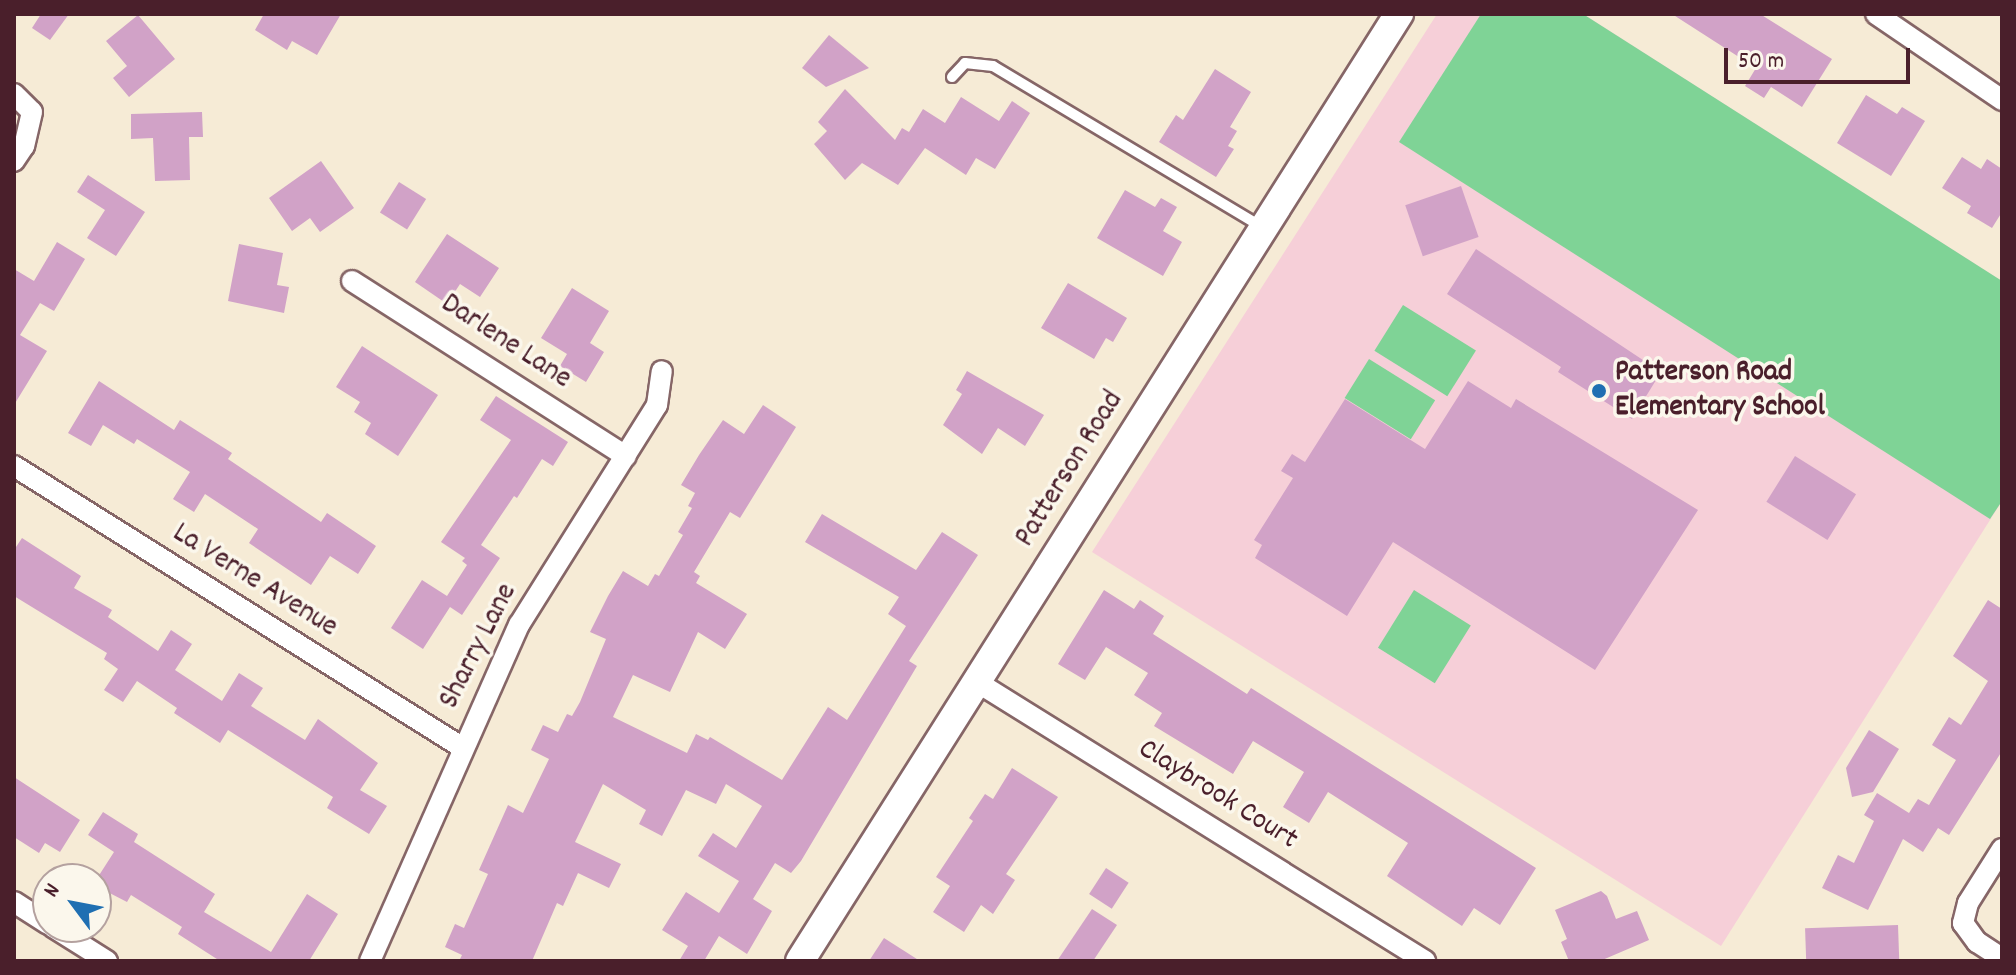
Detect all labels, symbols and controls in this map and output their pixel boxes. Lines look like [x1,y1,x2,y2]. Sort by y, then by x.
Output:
scale bar [1728,32,1914,82]
text: 50 m [1738,45,1784,79]
street label: Darlene Lane [433,288,577,398]
place label: Patterson Road Elementary School [1615,356,1825,426]
marker: Patterson Road Elementary School [1590,382,1608,400]
street label: Patterson Road [1009,385,1133,555]
street label: La Verne Avenue [165,517,343,647]
street label: Sharry Lane [433,578,527,716]
street label: Claybrook Court [1131,733,1303,859]
north arrow [32,863,112,943]
text: N [37,878,69,904]

